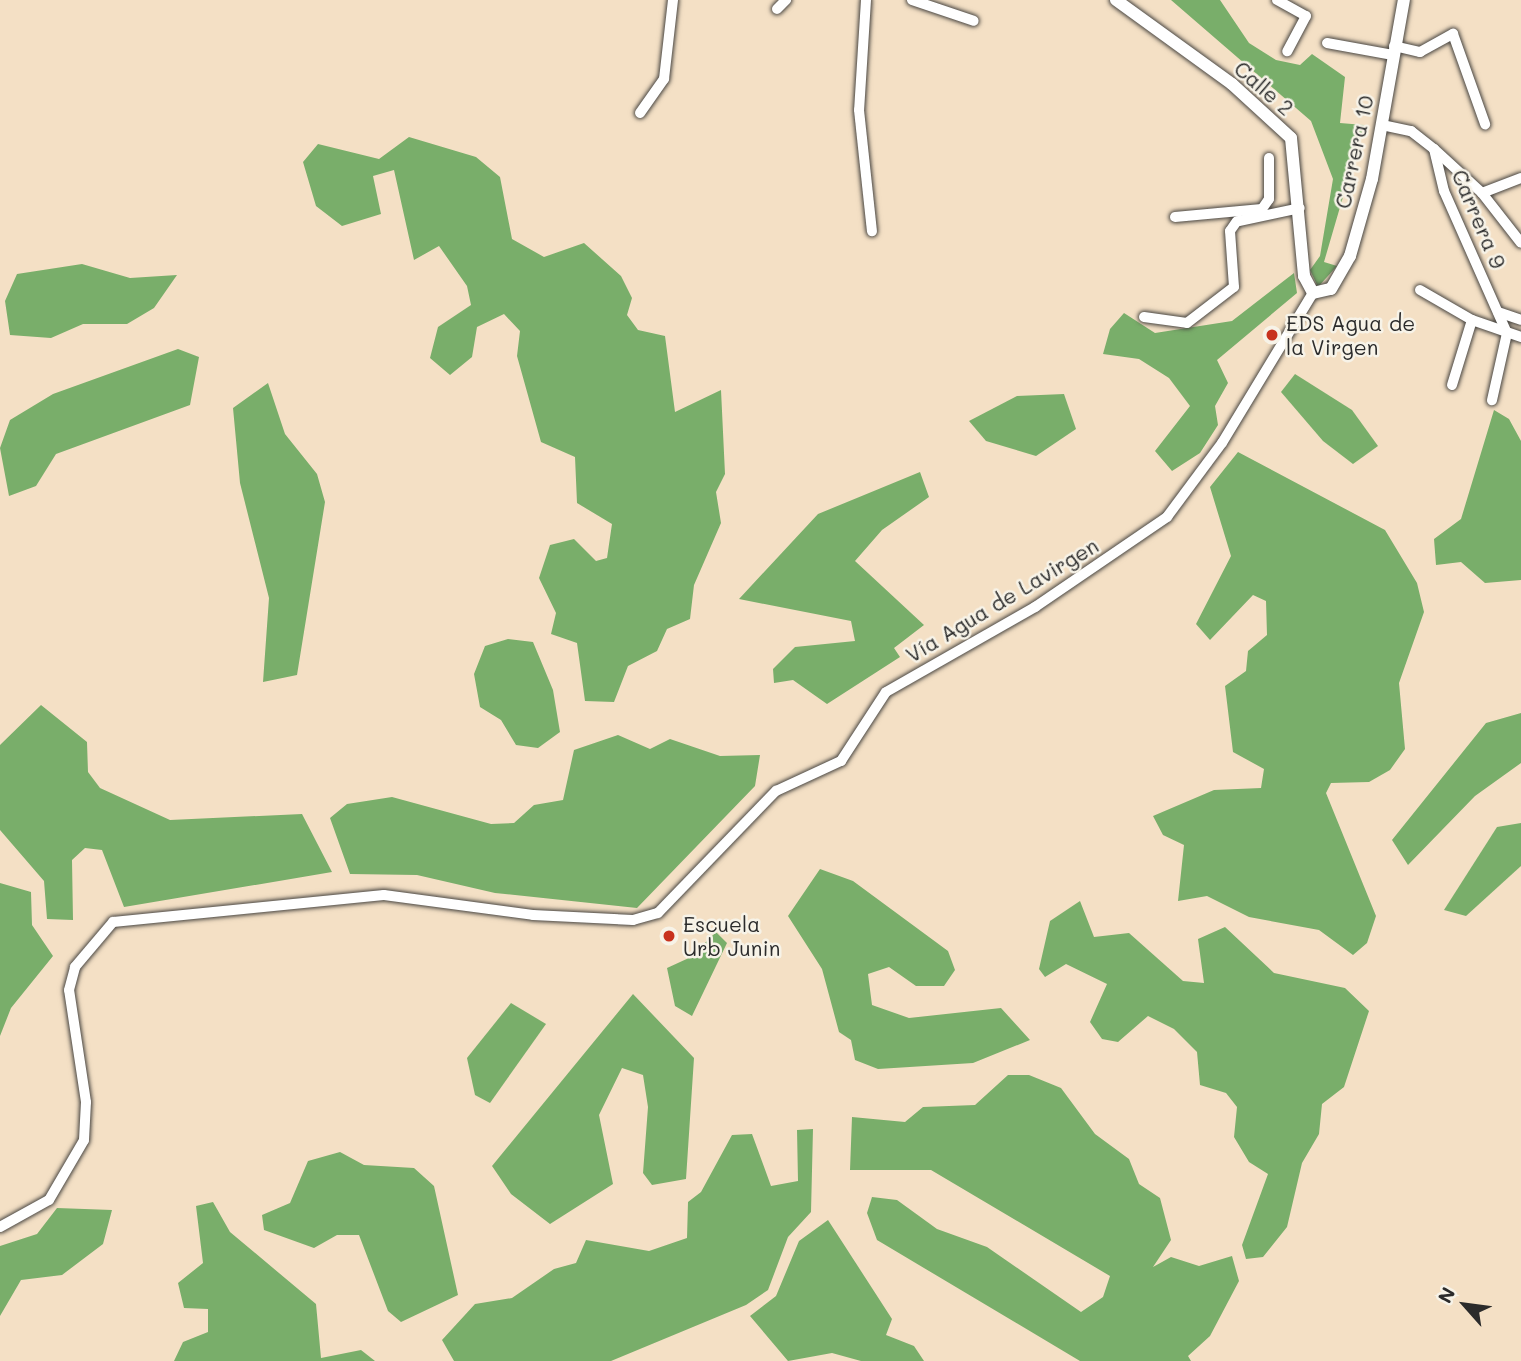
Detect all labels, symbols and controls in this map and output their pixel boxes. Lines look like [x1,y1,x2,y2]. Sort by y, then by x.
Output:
street label: Calle 2 [1229,56,1299,120]
street label: Carrera 10 [1330,93,1378,211]
street label: Carrera 9 [1447,166,1511,272]
place label: EDS Agua de la Virgen [1286,310,1415,360]
marker: EDS Agua de la Virgen [1264,327,1280,343]
street label: Vía Agua de Lavirgen [901,533,1103,667]
place label: Escuela Urb Junin [683,911,780,961]
marker: Escuela Urb Junin [661,928,677,944]
north arrow [1430,1270,1500,1340]
text: N [1432,1283,1460,1307]

